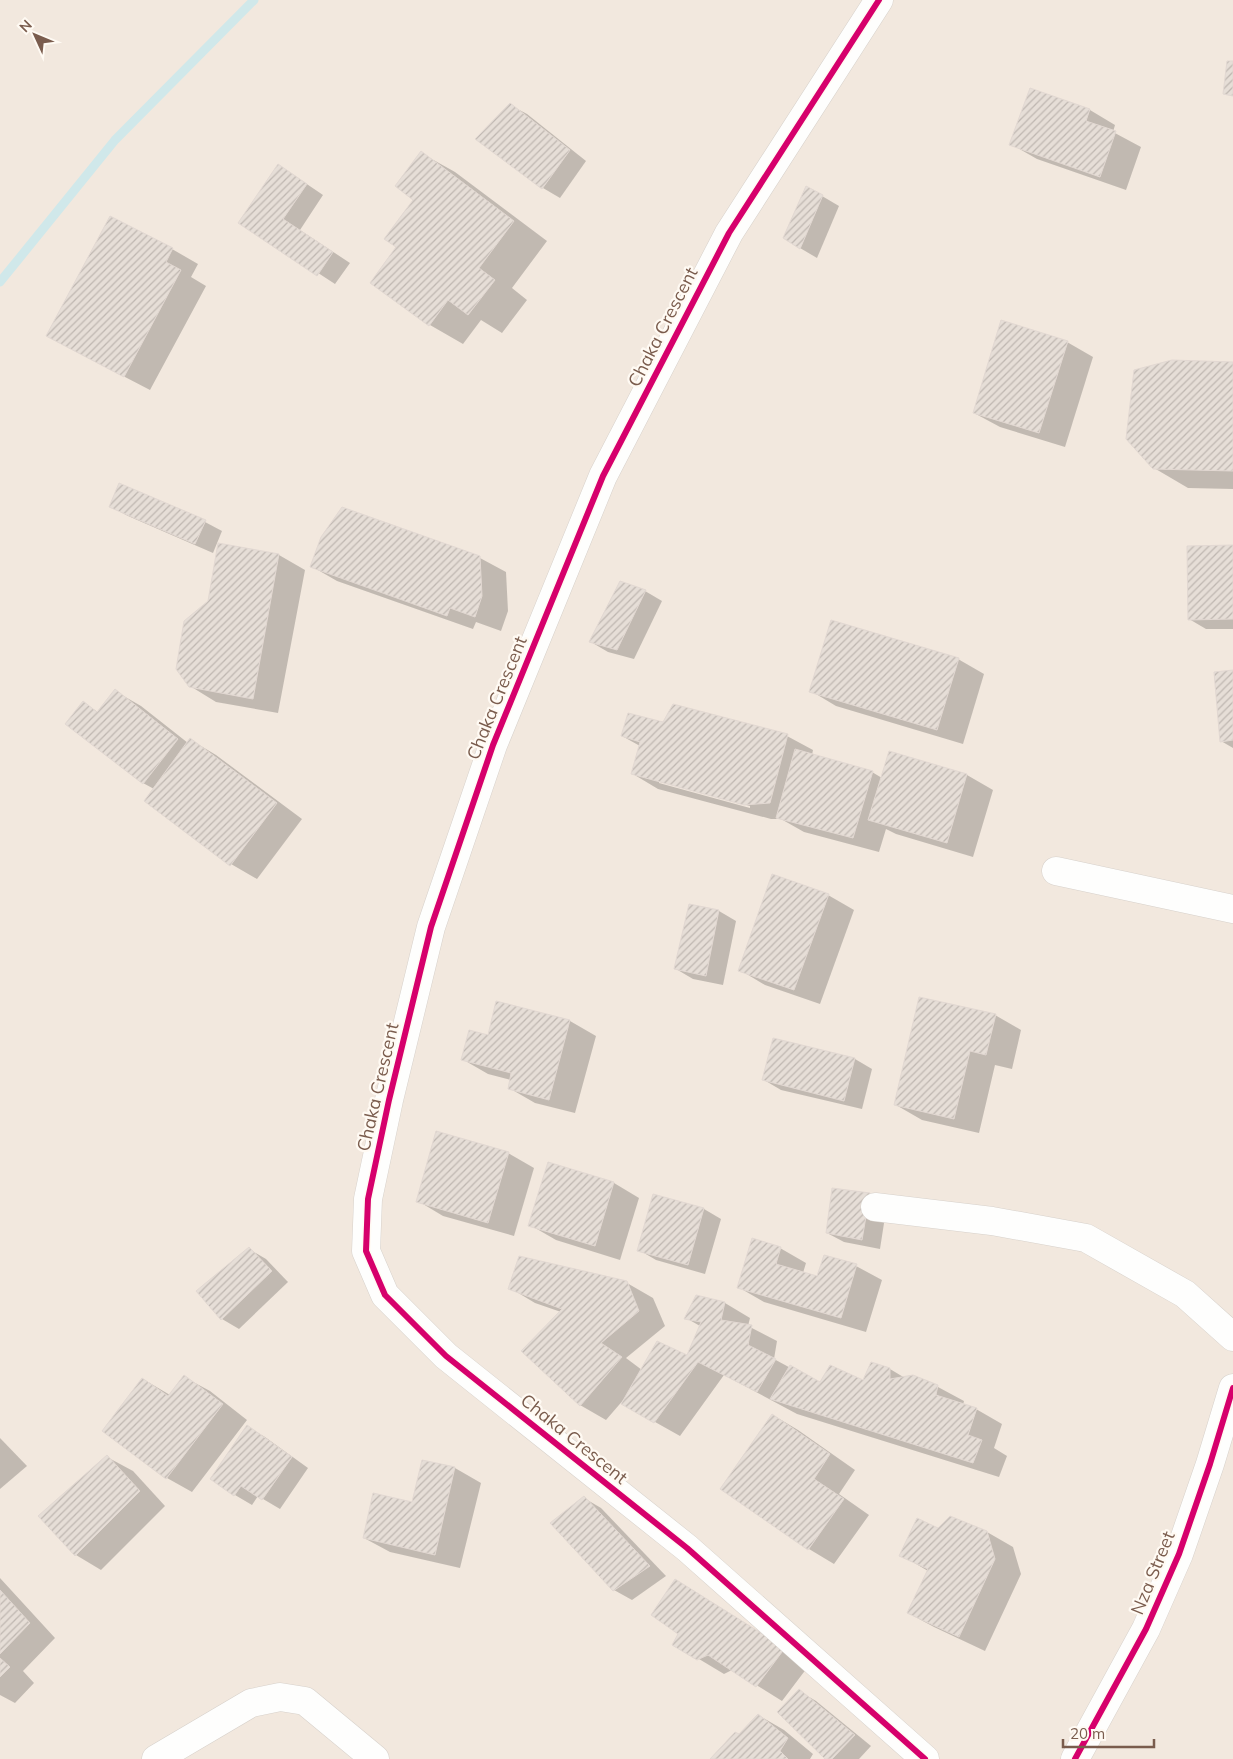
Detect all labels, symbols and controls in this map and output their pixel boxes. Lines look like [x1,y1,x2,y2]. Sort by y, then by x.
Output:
north arrow [10,10,60,60]
text: N [16,16,36,36]
street label: Chaka Crescent [623,263,703,390]
street label: Chaka Crescent [461,633,532,763]
street label: Chaka Crescent [352,1020,403,1153]
street label: Chaka Crescent [516,1388,633,1489]
street label: Nza Street [1125,1528,1180,1618]
scale bar [1063,1716,1154,1748]
text: 20 m [1070,1724,1105,1743]

